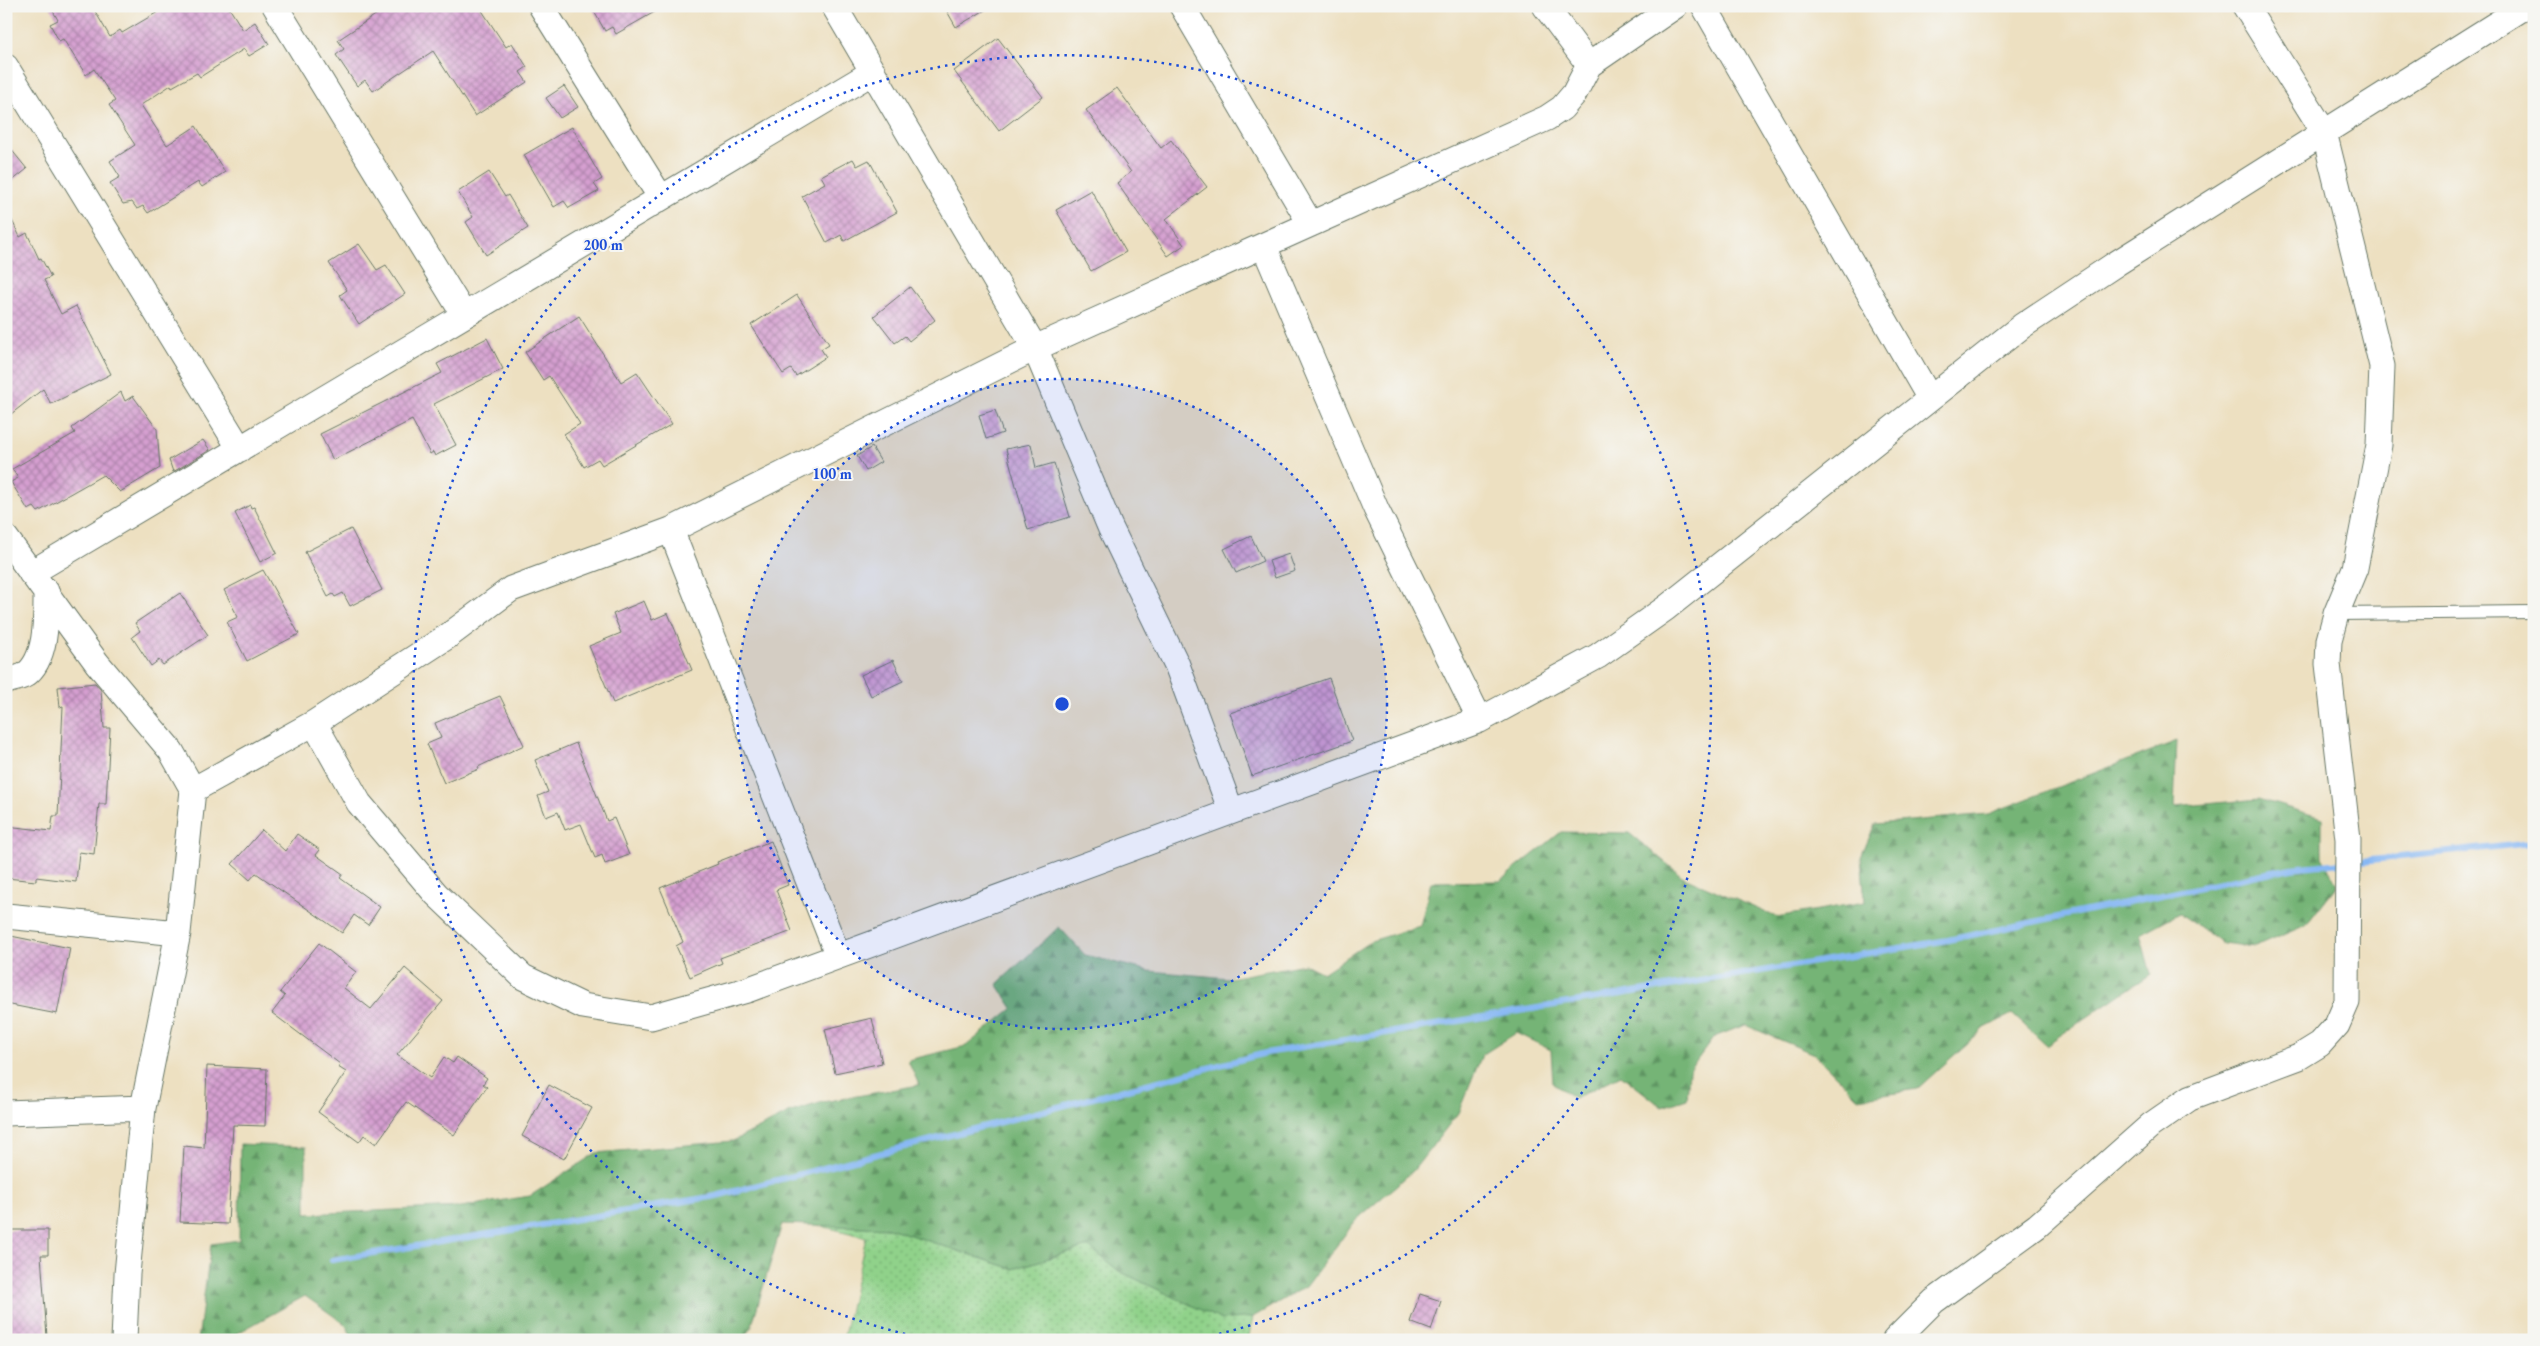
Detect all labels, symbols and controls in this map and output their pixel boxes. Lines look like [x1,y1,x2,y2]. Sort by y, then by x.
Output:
text: 200 m [583,235,623,254]
text: 100 m [812,464,852,483]
centre of rings [1053,695,1071,713]

